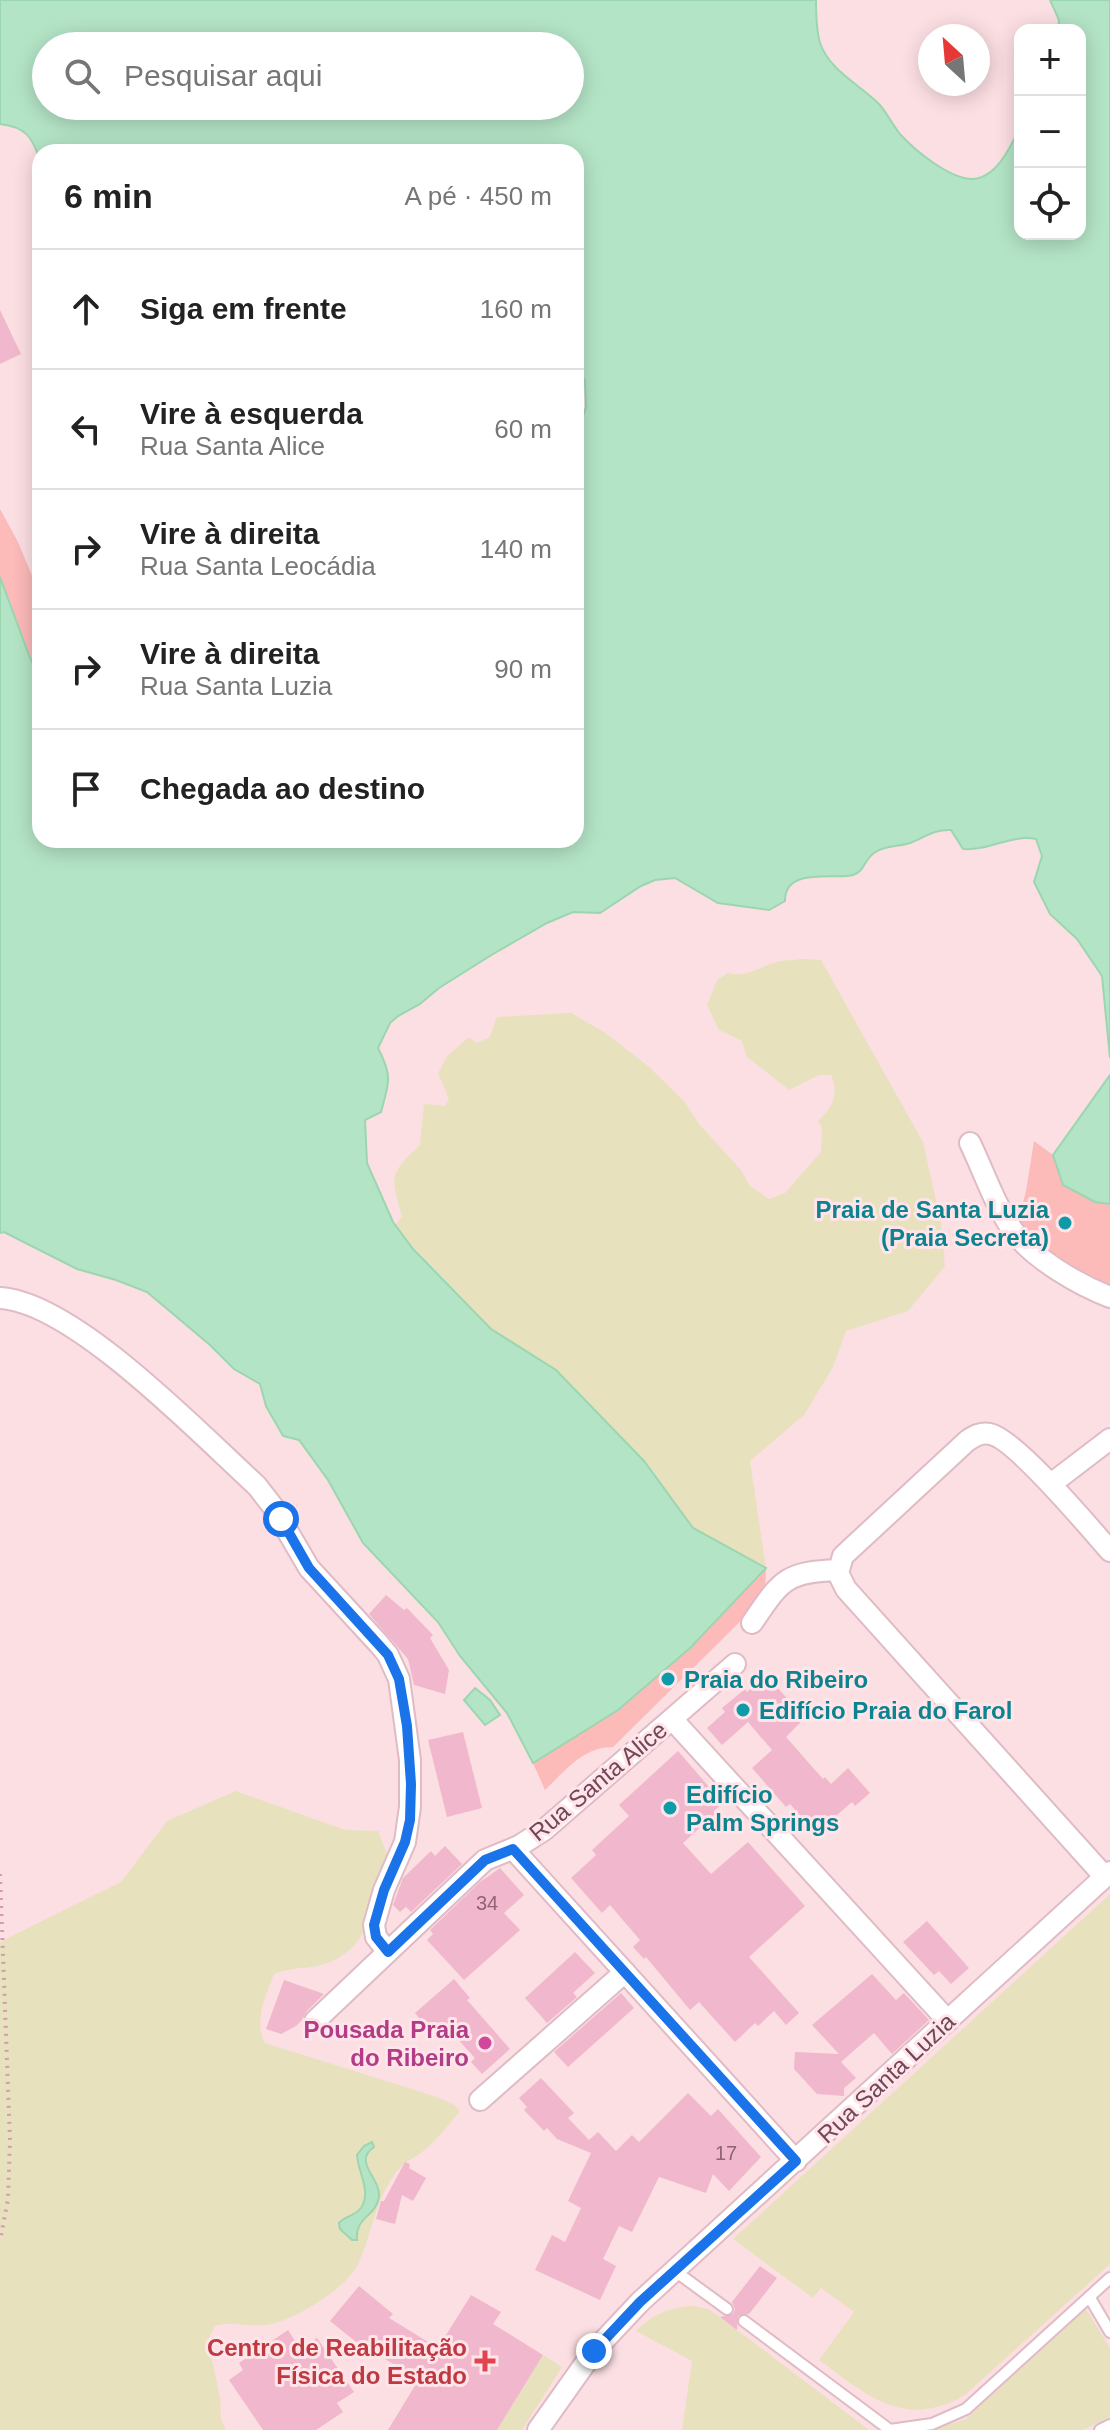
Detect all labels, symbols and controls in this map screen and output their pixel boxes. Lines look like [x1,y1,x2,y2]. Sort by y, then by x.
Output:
north arrow [918,24,990,96]
map controls [1014,24,1086,240]
button: + [1014,24,1086,96]
search box [32,32,584,120]
icon: search [60,54,104,98]
text: Pesquisar aqui [124,59,322,92]
button: − [1014,96,1086,168]
button: locate [1014,168,1086,240]
text: 6 min [64,177,153,215]
text: A pé · 450 m [405,181,552,211]
icon: ahead [64,287,108,331]
text: Siga em frente [140,292,347,325]
text: 160 m [480,294,552,324]
text: Vire à esquerda [140,397,363,430]
icon: left [64,407,108,451]
text: 60 m [494,414,552,444]
text: Rua Santa Alice [140,431,325,461]
text: Vire à direita [140,517,320,550]
icon: right [64,527,108,571]
text: 140 m [480,534,552,564]
text: Rua Santa Leocádia [140,551,376,581]
text: Vire à direita [140,637,320,670]
icon: right [64,647,108,691]
text: 90 m [494,654,552,684]
text: Rua Santa Luzia [140,671,332,701]
icon: arrive [64,767,108,811]
text: Chegada ao destino [140,772,425,805]
place label: Praia de Santa Luzia (Praia Secreta) [816,1196,1050,1251]
marker: Praia de Santa Luzia (Praia Secreta) [1056,1214,1074,1232]
route start [263,1501,299,1537]
place label: Praia do Ribeiro [684,1666,868,1693]
marker: Praia do Ribeiro [659,1670,677,1688]
place label: Edifício Praia do Farol [759,1697,1012,1724]
marker: Edifício Praia do Farol [734,1701,752,1719]
street label: Rua Santa Alice [524,1716,672,1846]
place label: Edifício Palm Springs [686,1781,839,1836]
marker: Edifício Palm Springs [661,1799,679,1817]
house number: 34 [476,1892,498,1914]
street label: Rua Santa Luzia [812,2007,961,2148]
place label: Pousada Praia do Ribeiro [304,2016,470,2071]
marker: Pousada Praia do Ribeiro [476,2034,494,2052]
house number: 17 [715,2142,737,2164]
route end [576,2333,612,2369]
place label: Centro de Reabilitação Física do Estado [207,2334,467,2389]
marker: Centro de Reabilitação Física do Estado [474,2350,496,2372]

